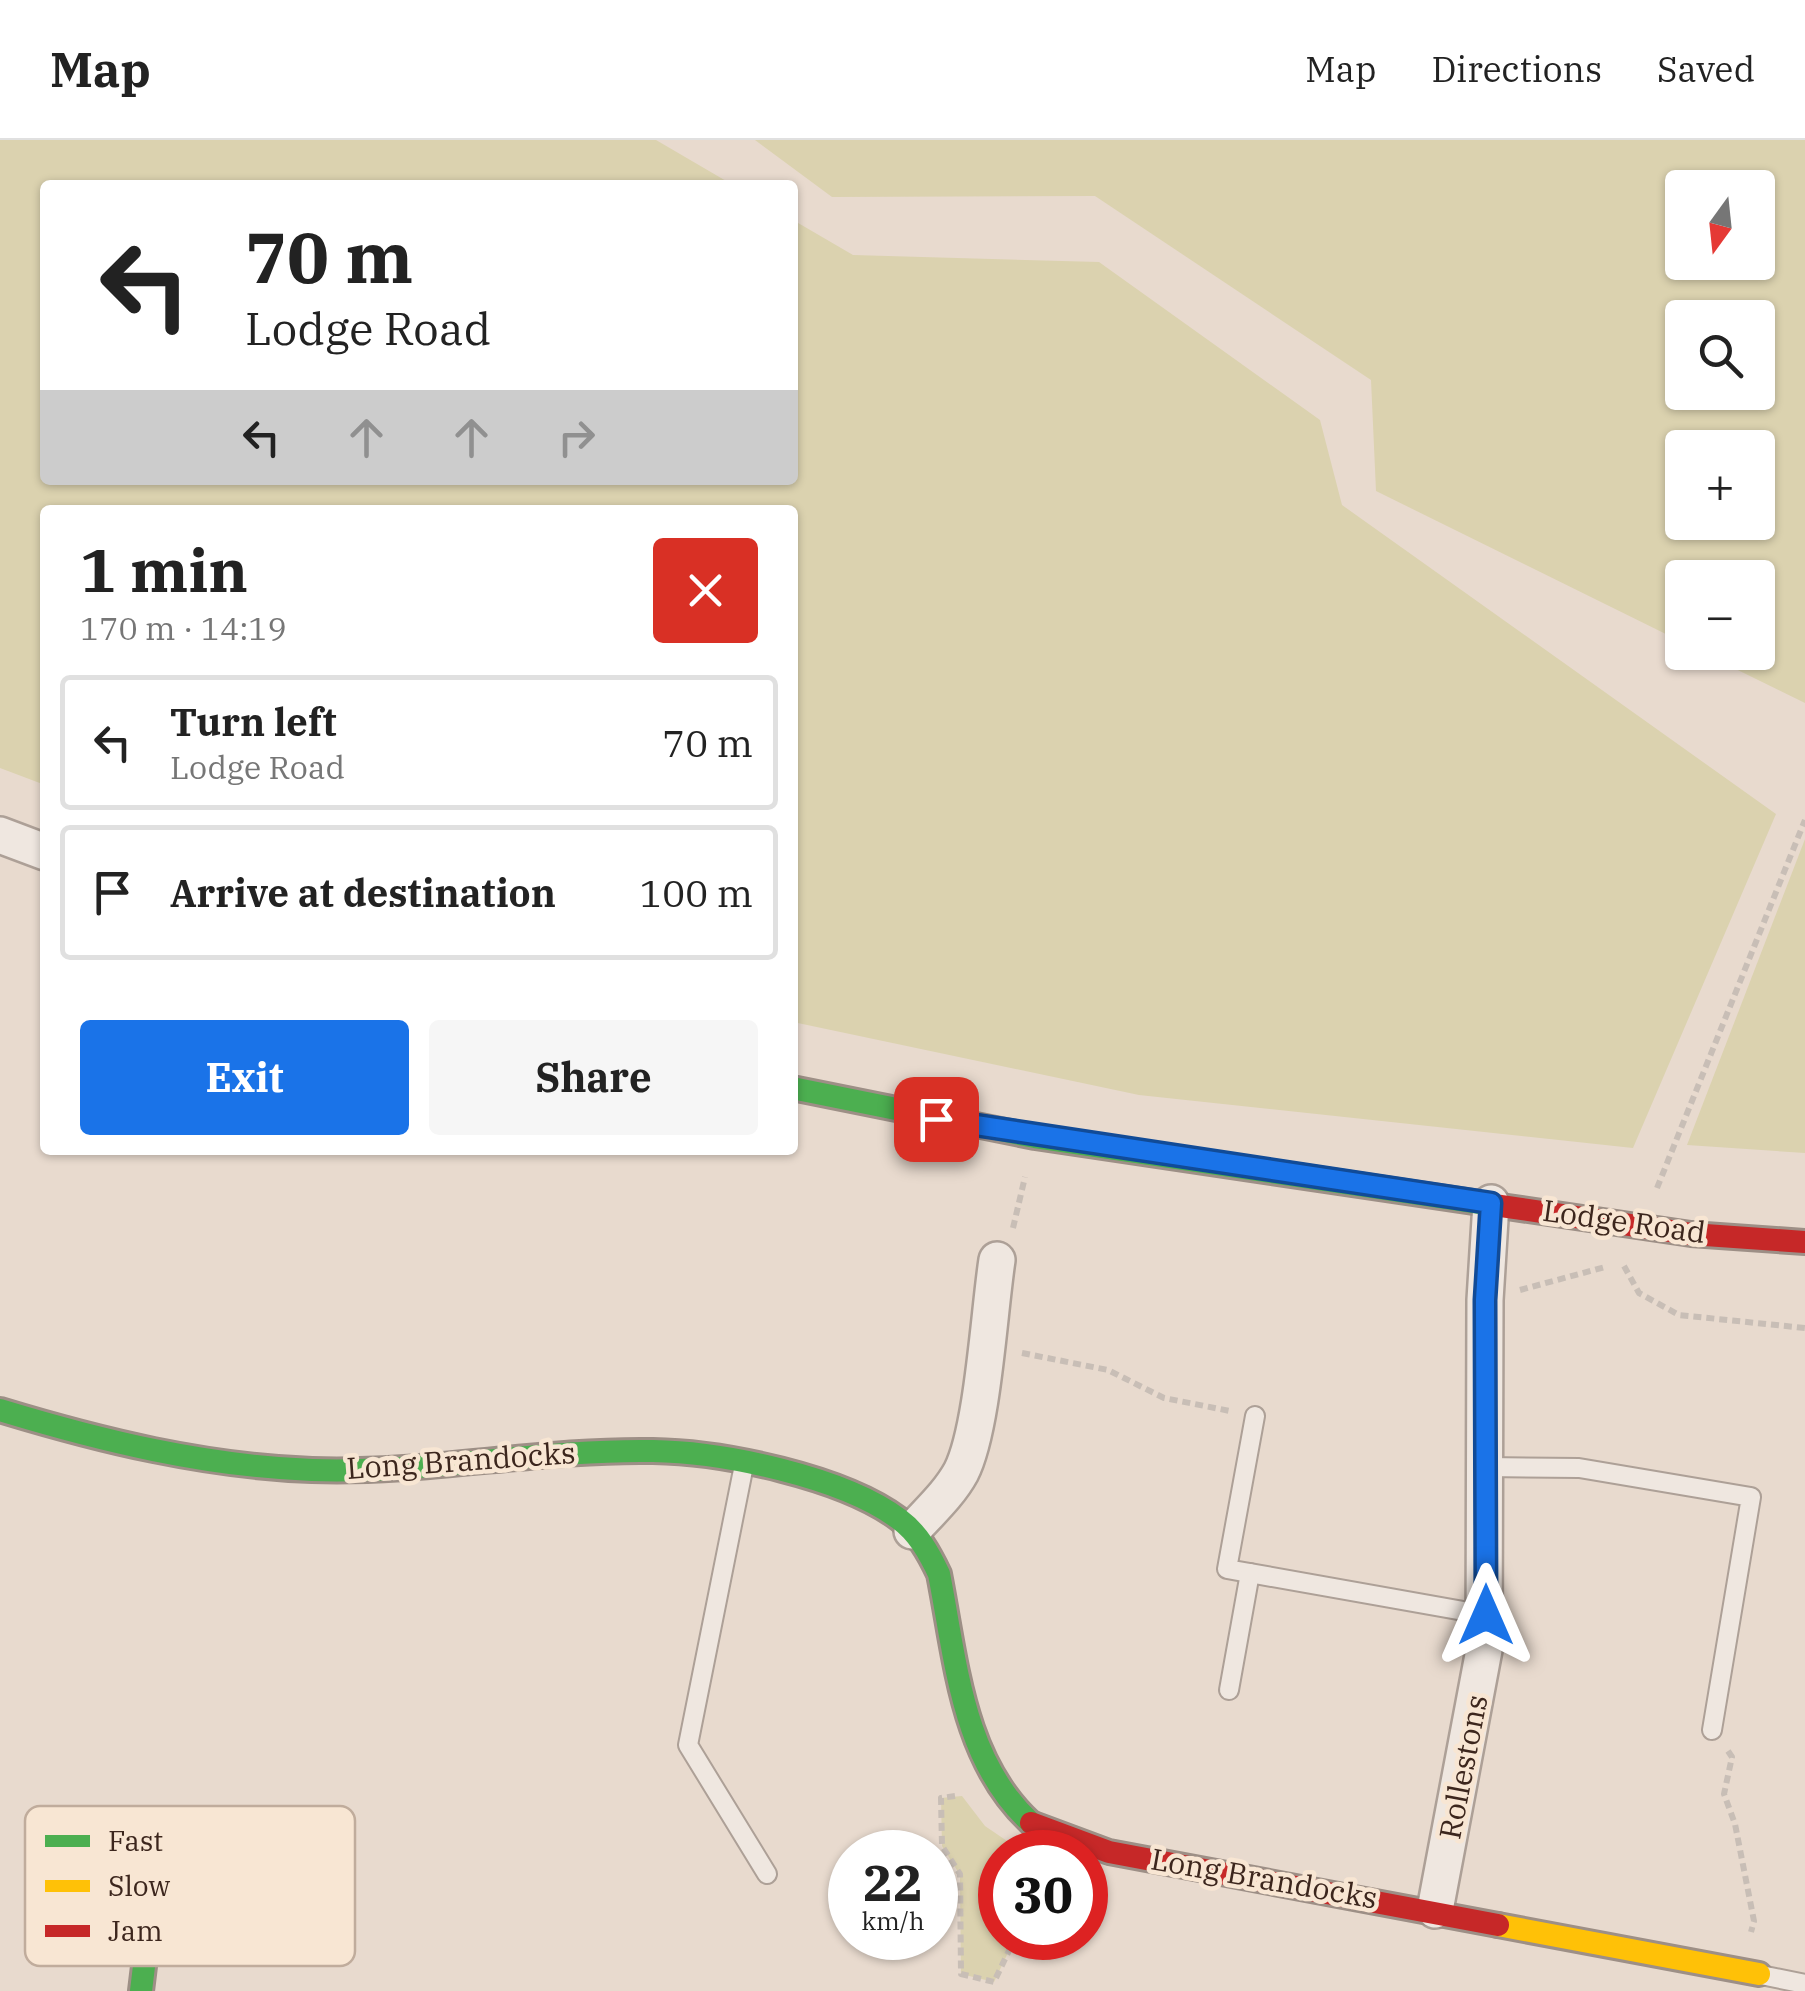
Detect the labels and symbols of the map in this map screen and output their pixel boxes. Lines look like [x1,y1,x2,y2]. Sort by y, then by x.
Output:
north arrow [1665,170,1775,280]
pin [894,1077,979,1162]
street label: Lodge Road [1540,1190,1708,1251]
street label: Long Brandocks [345,1432,577,1487]
position arrow [1434,1563,1538,1667]
street label: Rollestons [1429,1691,1496,1842]
legend [25,1806,355,1966]
text: Fast [108,1822,163,1859]
speed limit sign: 30 [978,1830,1108,1960]
street label: Long Brandocks [1148,1838,1381,1917]
text: Slow [108,1867,170,1904]
text: Jam [108,1912,163,1949]

